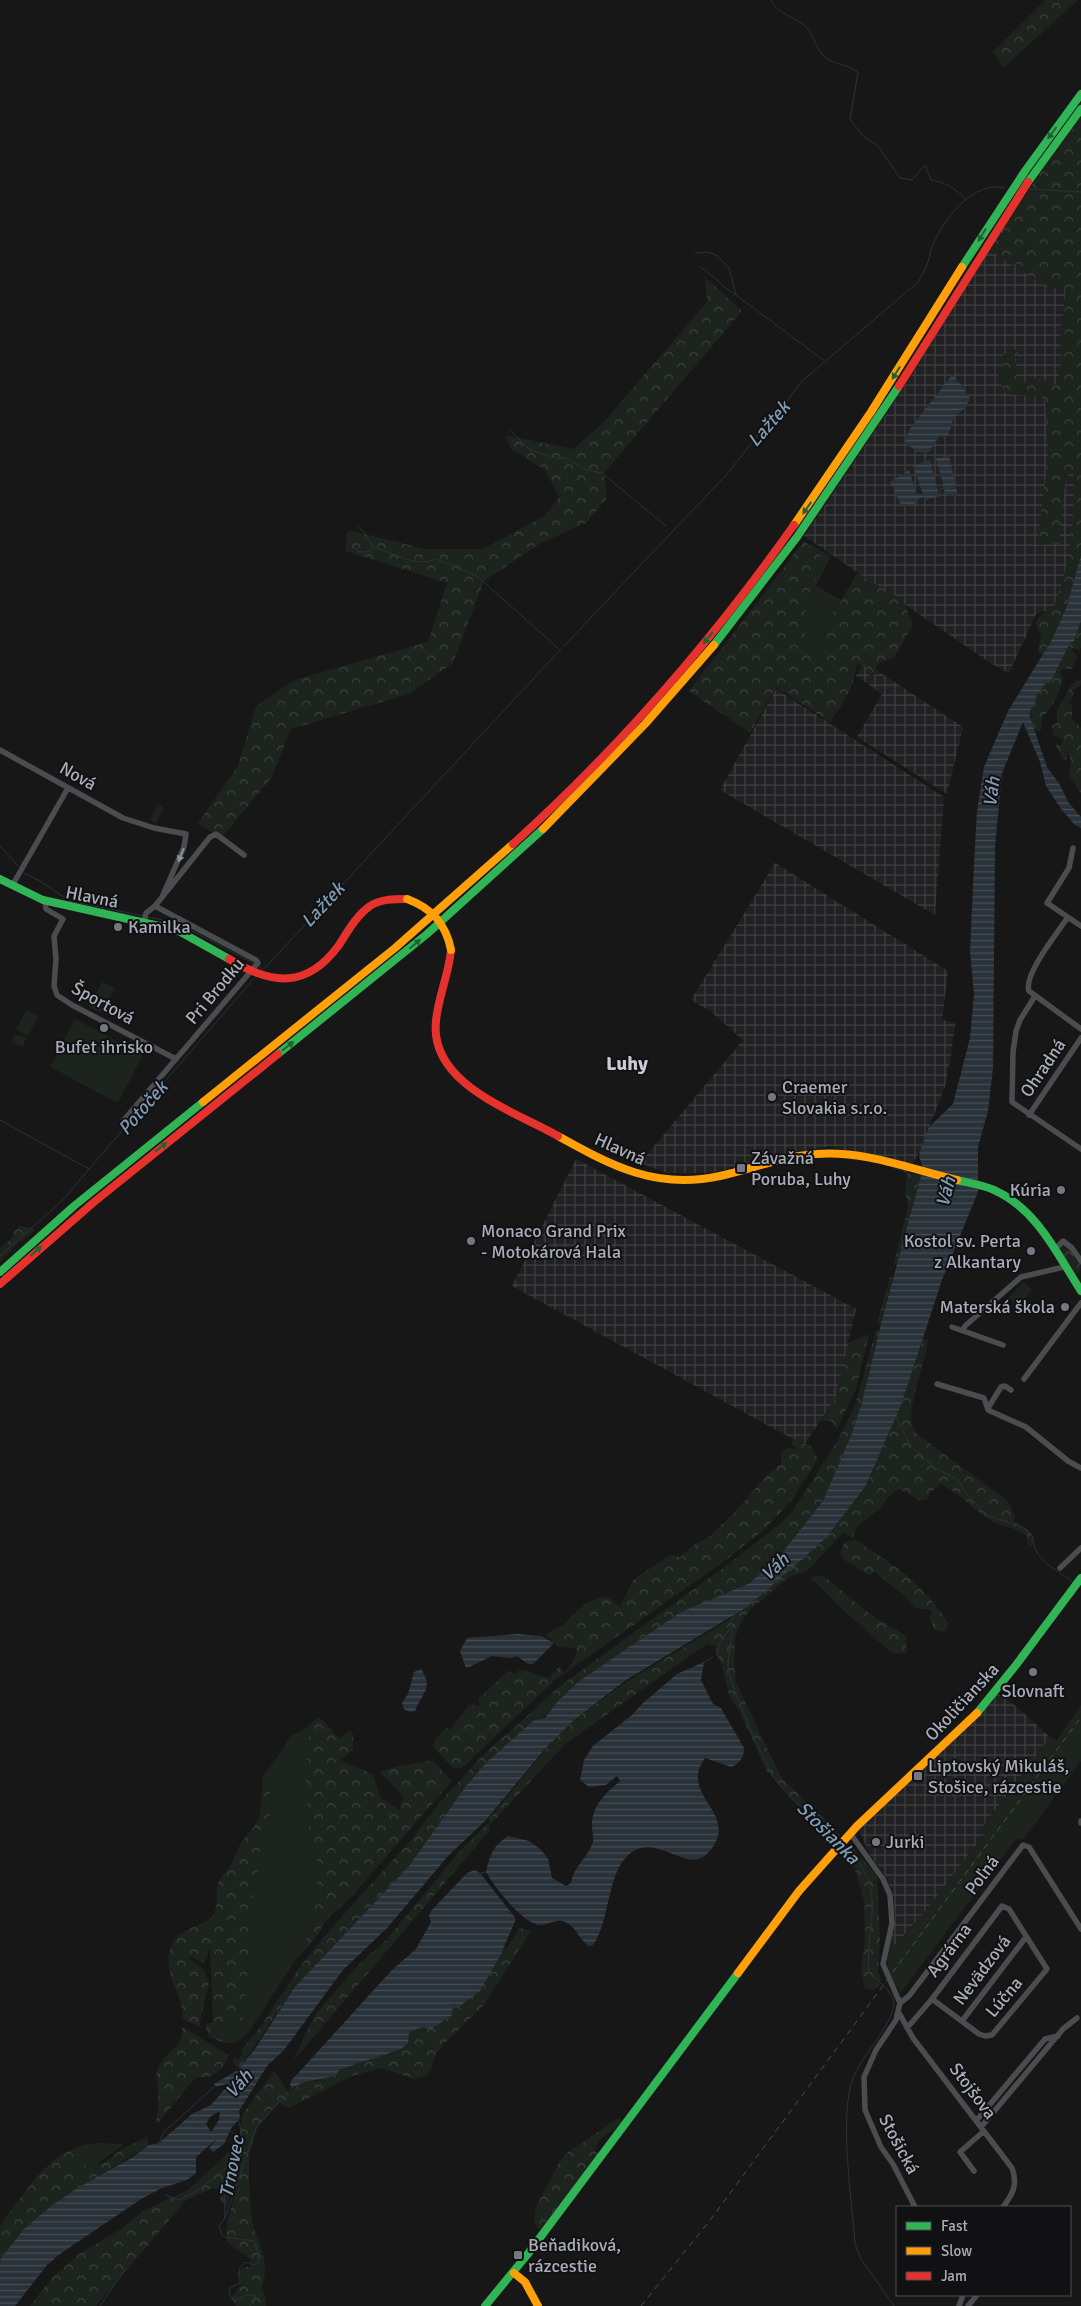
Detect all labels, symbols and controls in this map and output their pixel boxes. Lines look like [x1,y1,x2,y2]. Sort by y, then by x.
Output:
one-way arrow [1046,126,1057,139]
one-way arrow [978,228,987,241]
one-way arrow [891,366,901,379]
water label: Lažtek [742,395,797,452]
one-way arrow [802,501,812,515]
one-way arrow [703,631,714,644]
street label: Nová [56,757,100,795]
water label: Váh [978,775,1006,808]
one-way arrow [177,848,185,863]
water label: Lažtek [296,876,351,933]
street label: Hlavná [64,881,120,913]
place label: Kamilka [128,916,191,938]
marker: Kamilka [112,921,124,933]
one-way arrow [408,939,421,950]
street label: Pri Brodku [181,953,249,1029]
street label: Športová [68,977,138,1029]
marker: Bufet ihrisko [98,1022,110,1034]
street label: Ohradná [1016,1035,1070,1101]
place label: Bufet ihrisko [55,1036,153,1058]
one-way arrow [281,1041,294,1052]
district label: Luhy [606,1051,648,1076]
water label: Potoček [113,1075,174,1140]
place label: Craemer Slovakia s.r.o. [782,1076,887,1119]
marker: Craemer Slovakia s.r.o. [766,1091,778,1103]
street label: Hlavná [591,1128,649,1170]
one-way arrow [154,1142,167,1153]
place label: Závažná Poruba, Luhy [751,1147,851,1190]
marker: Závažná Poruba, Luhy [735,1162,747,1174]
water label: Váh [931,1174,962,1210]
place label: Kúria [1010,1179,1051,1201]
marker: Kúria [1055,1184,1067,1196]
place label: Monaco Grand Prix - Motokárová Hala [481,1220,627,1263]
place label: Kostol sv. Perta z Alkantary [904,1230,1022,1273]
marker: Monaco Grand Prix - Motokárová Hala [465,1235,477,1247]
one-way arrow [30,1245,42,1257]
marker: Kostol sv. Perta z Alkantary [1025,1245,1037,1257]
place label: Materská škola [939,1296,1055,1318]
marker: Materská škola [1059,1301,1071,1313]
water label: Váh [756,1547,795,1586]
street label: Okoličianska [920,1658,1004,1746]
marker: Slovnaft [1027,1666,1039,1678]
place label: Slovnaft [1001,1680,1065,1702]
place label: Liptovský Mikuláš, Stošice, rázcestie [928,1755,1069,1798]
marker: Liptovský Mikuláš, Stošice, rázcestie [912,1770,924,1782]
water label: Stošianka [791,1796,866,1871]
place label: Jurki [886,1831,924,1853]
marker: Jurki [870,1836,882,1848]
street label: Poľná [960,1851,1004,1899]
street label: Agrárna [922,1919,976,1981]
street label: Nevädzová [949,1931,1015,2009]
street label: Lúčna [981,1972,1027,2022]
street label: Stojšova [945,2058,1001,2124]
water label: Váh [220,2064,258,2103]
street label: Stošická [874,2110,924,2178]
water label: Trnovec [214,2132,250,2200]
legend [896,2206,1071,2296]
text: Fast [941,2217,968,2235]
place label: Beňadiková, rázcestie [528,2234,621,2277]
text: Slow [941,2242,972,2260]
marker: Beňadiková, rázcestie [512,2249,524,2261]
text: Jam [941,2267,967,2285]

